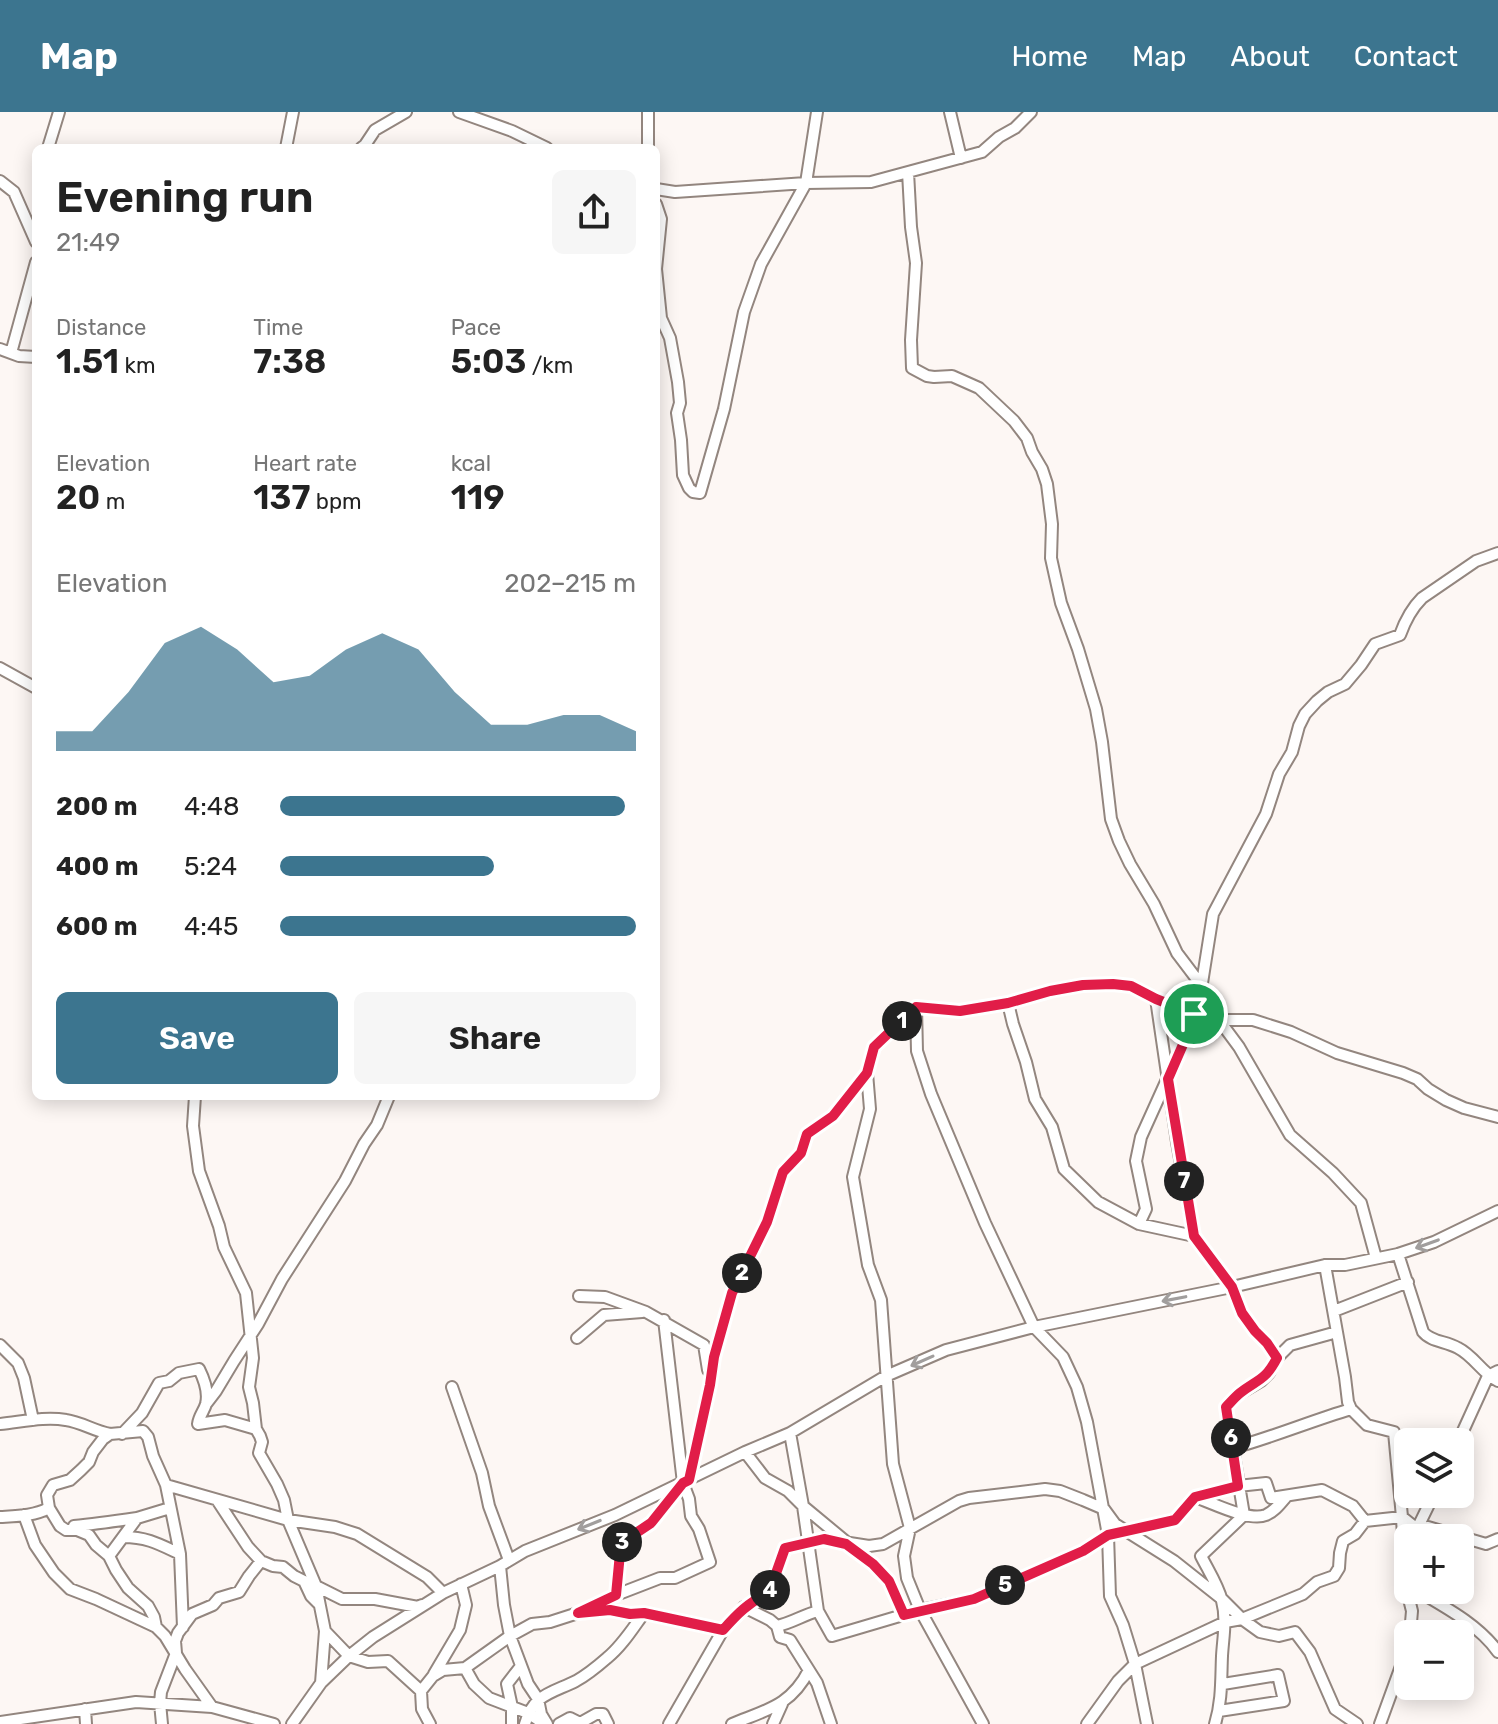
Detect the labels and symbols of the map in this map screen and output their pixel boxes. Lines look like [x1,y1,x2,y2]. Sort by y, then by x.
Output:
pin [1160,980,1228,1048]
pin: 1 [882,1001,922,1041]
pin: 7 [1164,1161,1204,1201]
one-way arrow [1416,1238,1440,1252]
pin: 2 [722,1253,762,1293]
one-way arrow [1162,1292,1187,1307]
one-way arrow [910,1354,935,1369]
pin: 6 [1211,1418,1251,1458]
one-way arrow [577,1519,602,1534]
pin: 3 [602,1522,642,1562]
pin: 5 [985,1565,1025,1605]
pin: 4 [750,1570,790,1610]

